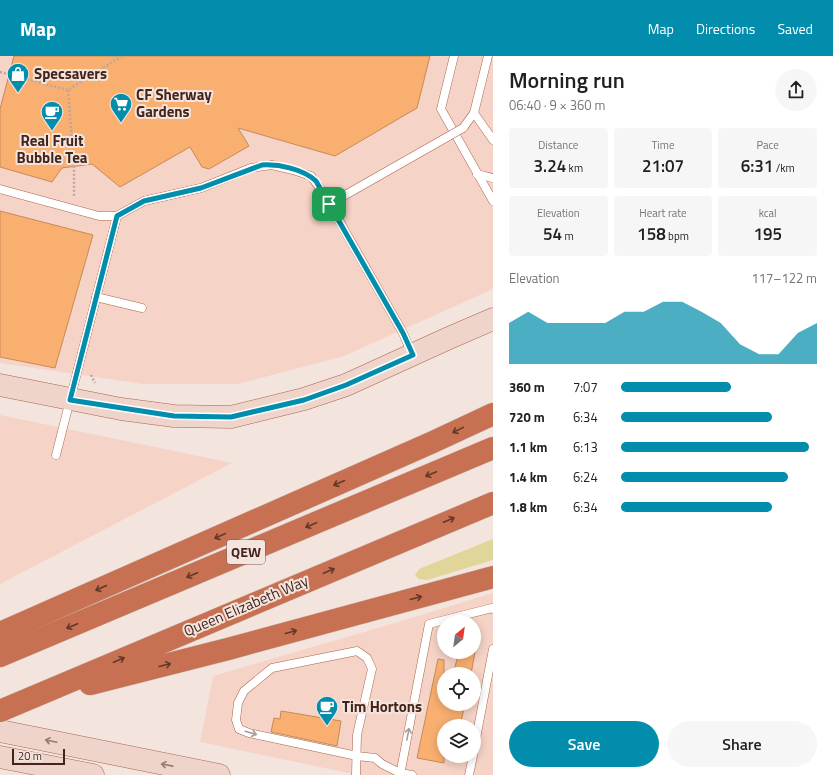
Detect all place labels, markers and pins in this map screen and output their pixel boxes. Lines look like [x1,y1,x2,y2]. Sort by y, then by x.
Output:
shop icon: Specsavers [5,61,31,94]
place label: Specsavers [34,62,107,85]
place label: CF Sherway Gardens [136,83,212,123]
supermarket icon: CF Sherway Gardens [108,91,134,124]
cafe icon: Real Fruit Bubble Tea [39,99,65,132]
place label: Real Fruit Bubble Tea [17,129,88,169]
pin [312,187,346,221]
cafe icon: Tim Hortons [314,694,340,727]
place label: Tim Hortons [342,695,422,718]

